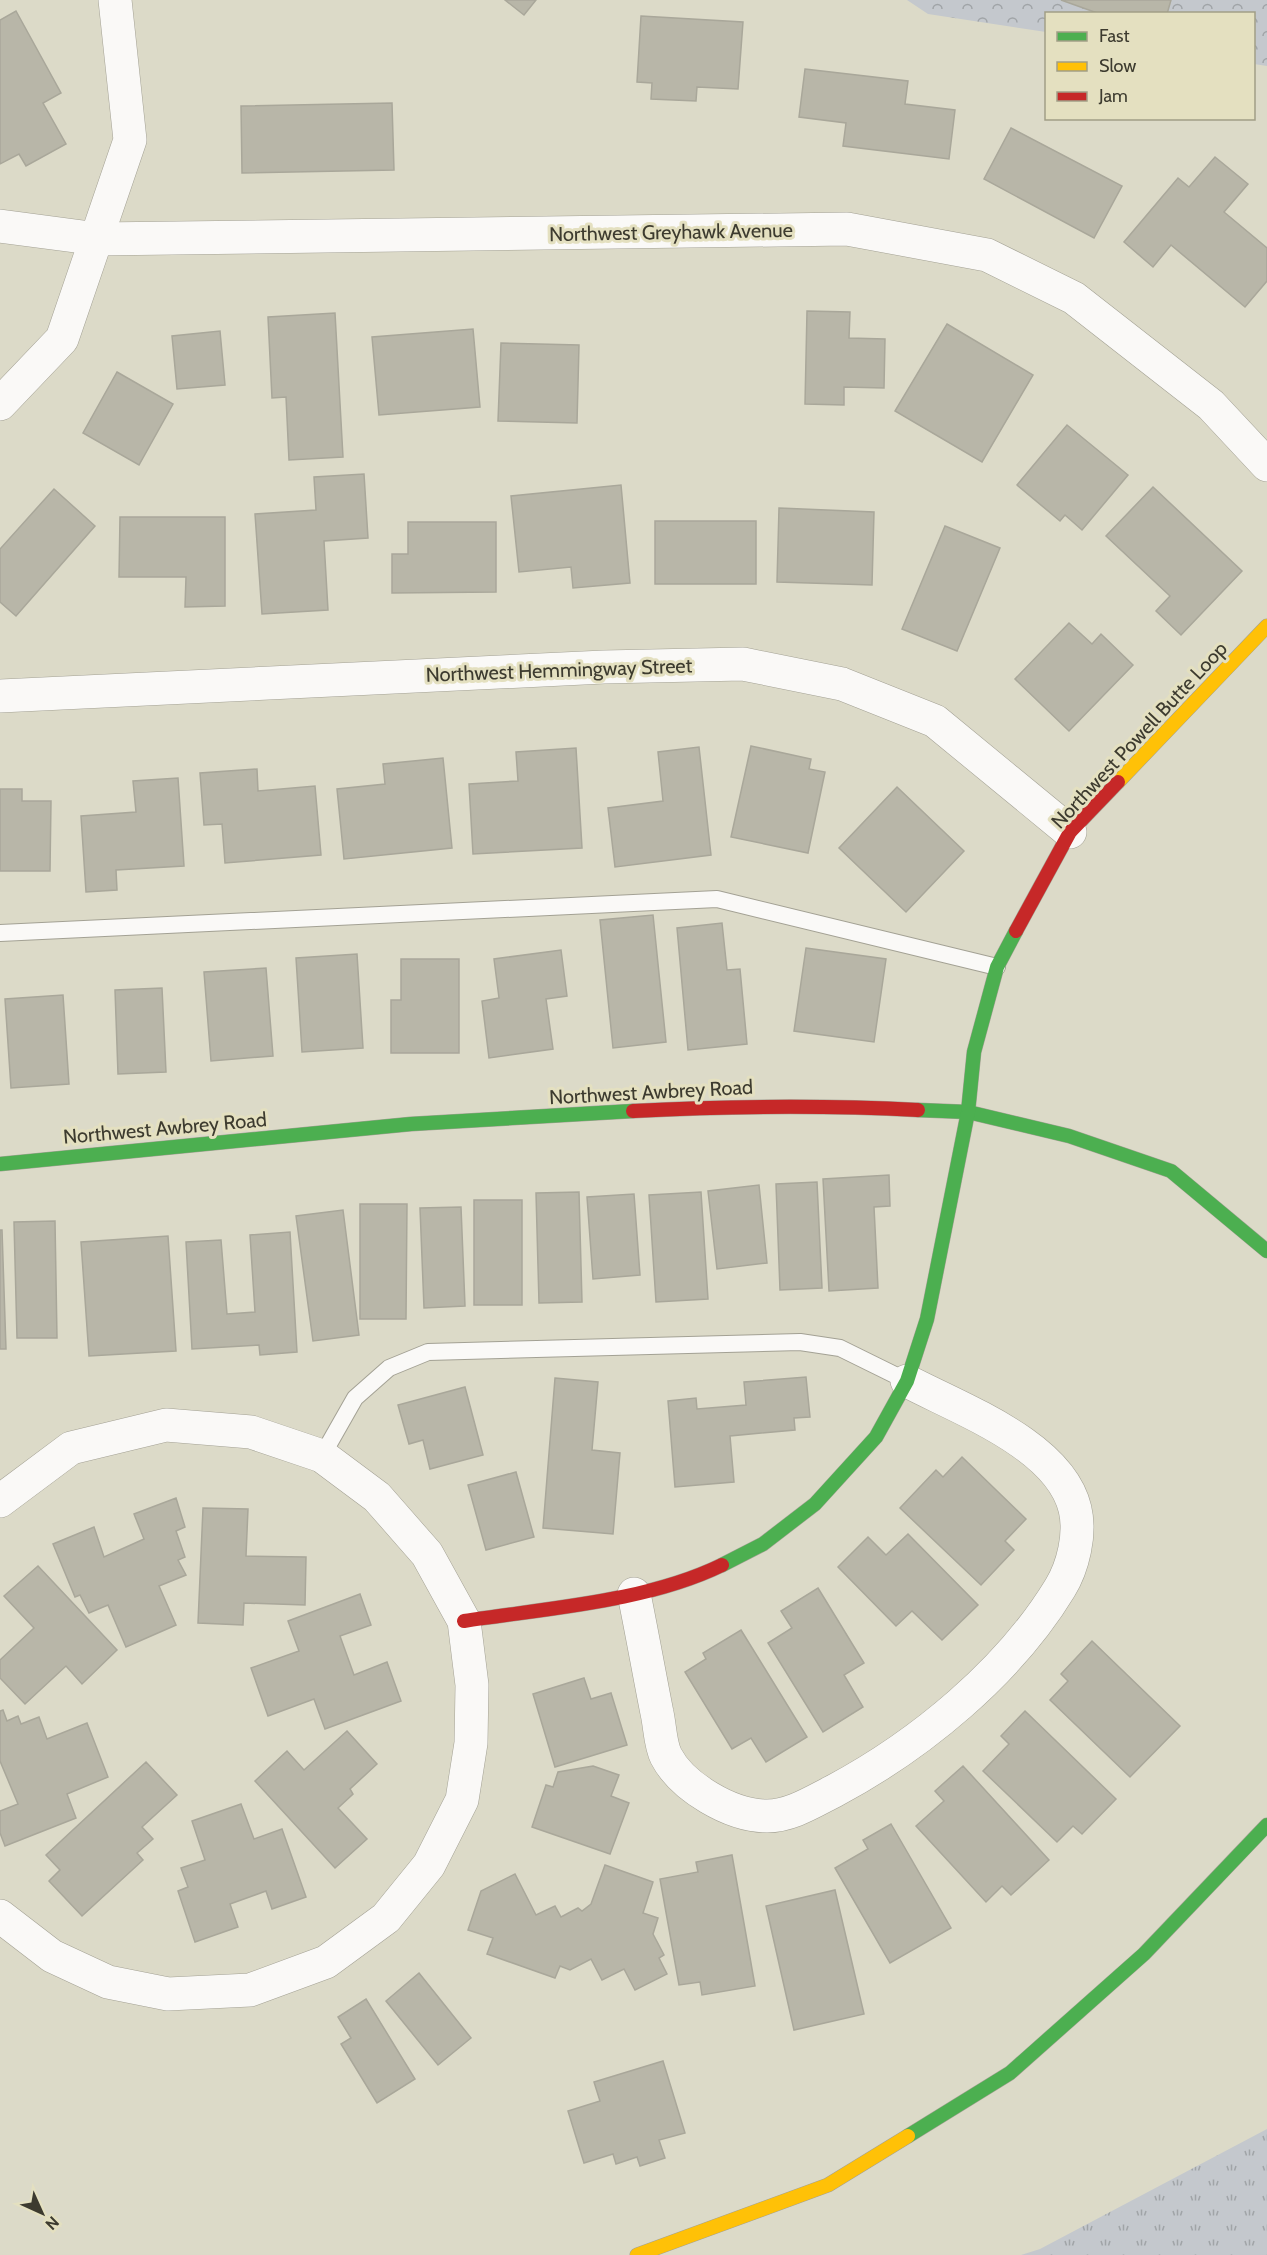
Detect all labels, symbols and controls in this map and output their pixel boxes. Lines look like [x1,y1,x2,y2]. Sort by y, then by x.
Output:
legend [1045,12,1255,120]
text: Fast [1099,25,1130,47]
text: Slow [1099,55,1136,77]
text: Jam [1098,85,1128,107]
street label: Northwest Greyhawk Avenue [549,218,793,246]
street label: Northwest Powell Butte Loop [1046,637,1232,833]
street label: Northwest Hemmingway Street [425,653,693,687]
street label: Northwest Awbrey Road [548,1075,754,1109]
street label: Northwest Awbrey Road [62,1107,268,1149]
north arrow [12,2183,72,2243]
text: N [42,2213,63,2234]

